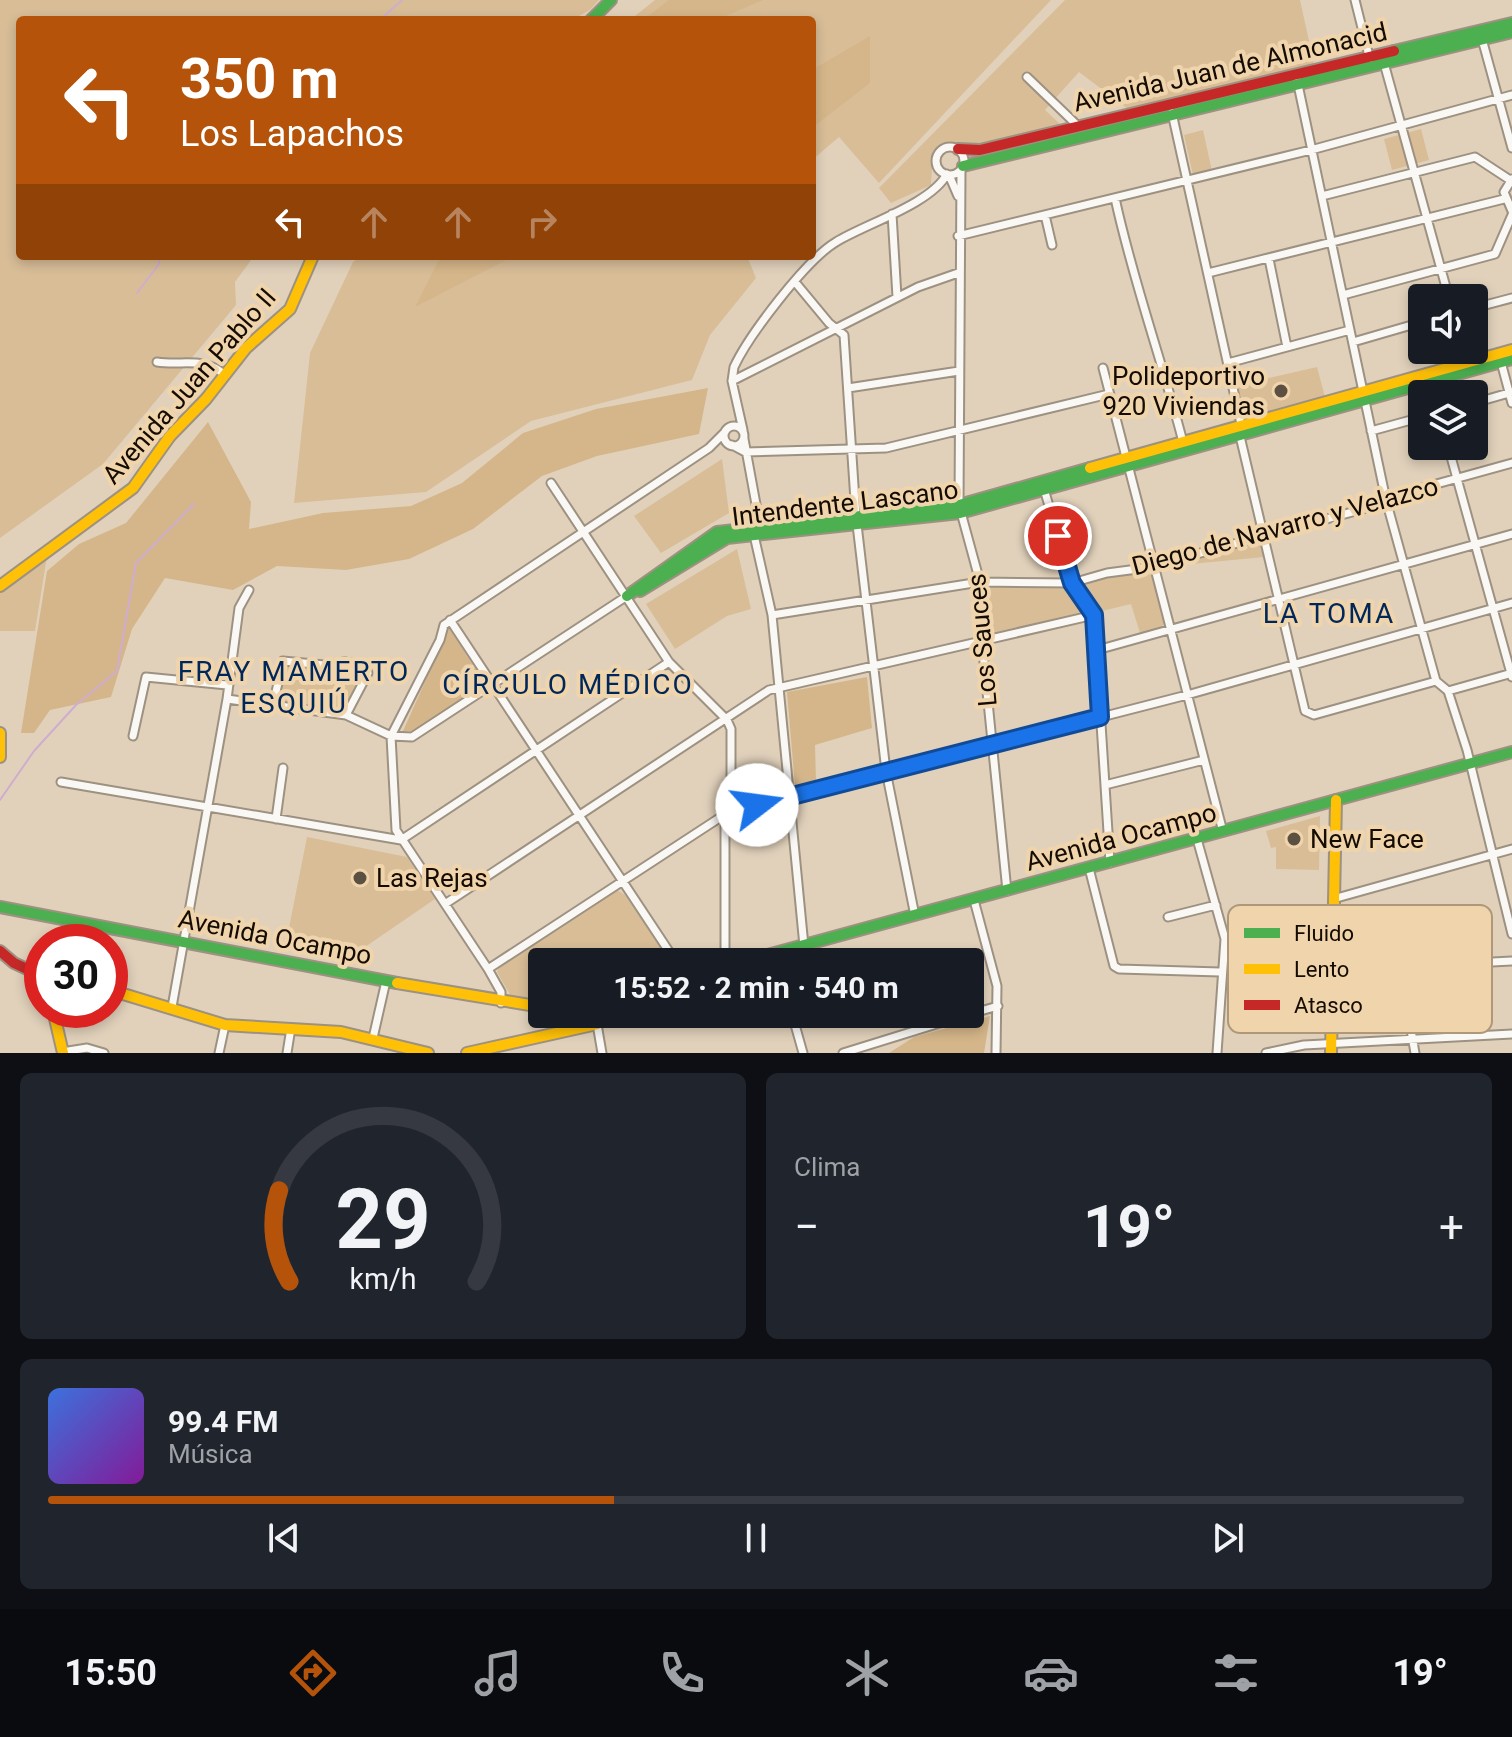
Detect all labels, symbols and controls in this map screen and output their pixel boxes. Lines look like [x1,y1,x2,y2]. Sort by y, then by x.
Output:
street label: Avenida Juan de Almonacid [1070,16,1390,118]
text: 350 m [180,46,339,112]
icon: left [48,48,152,152]
text: Los Lapachos [180,113,404,155]
icon: left [268,200,312,244]
icon: ahead [352,200,396,244]
icon: ahead [436,200,480,244]
icon: right [520,200,564,244]
street label: Avenida Juan Pablo II [96,282,282,490]
map controls [1408,284,1488,460]
button: sound [1408,284,1488,364]
place label: Polideportivo 920 Viviendas [1103,361,1265,421]
button: layers [1408,380,1488,460]
marker: Polideportivo 920 Viviendas [1272,382,1290,400]
street label: Diego de Navarro y Velazco [1129,471,1441,581]
street label: Intendente Lascano [730,474,960,532]
pin [1024,502,1092,570]
icon: arrive [1036,514,1080,558]
street label: Los Sauces [961,572,1003,708]
district label: LA TOMA [1263,597,1395,630]
district label: FRAY MAMERTO ESQUIÚ [178,655,410,720]
district label: CÍRCULO MÉDICO [442,668,694,701]
position arrow [715,763,799,847]
street label: Avenida Ocampo [1022,797,1220,877]
place label: New Face [1310,824,1424,854]
marker: New Face [1285,830,1303,848]
place label: Las Rejas [376,863,488,893]
marker: Las Rejas [351,869,369,887]
street label: Avenida Ocampo [176,904,374,970]
legend [1228,905,1492,1033]
text: Fluido [1294,921,1354,946]
speed limit sign: 30 [24,924,128,1028]
text: Lento [1294,957,1349,982]
text: 15:52 · 2 min · 540 m [613,970,899,1005]
text: Atasco [1294,993,1363,1018]
text: Clima [794,1152,861,1182]
text: 29 [335,1171,431,1268]
text: 19° [1083,1191,1175,1262]
text: − [794,1201,819,1253]
text: + [1439,1201,1464,1253]
text: km/h [349,1262,417,1296]
text: 99.4 FM [168,1404,279,1439]
text: Música [168,1439,253,1469]
icon: previous [262,1516,306,1560]
icon: pause [734,1516,778,1560]
icon: next [1206,1516,1250,1560]
icon: directions [285,1645,341,1701]
icon: music [470,1645,526,1701]
icon: phone [654,1645,710,1701]
icon: climate [839,1645,895,1701]
icon: car [1023,1645,1079,1701]
icon: filters [1208,1645,1264,1701]
text: 15:50 [64,1652,157,1694]
text: 19° [1392,1652,1448,1694]

